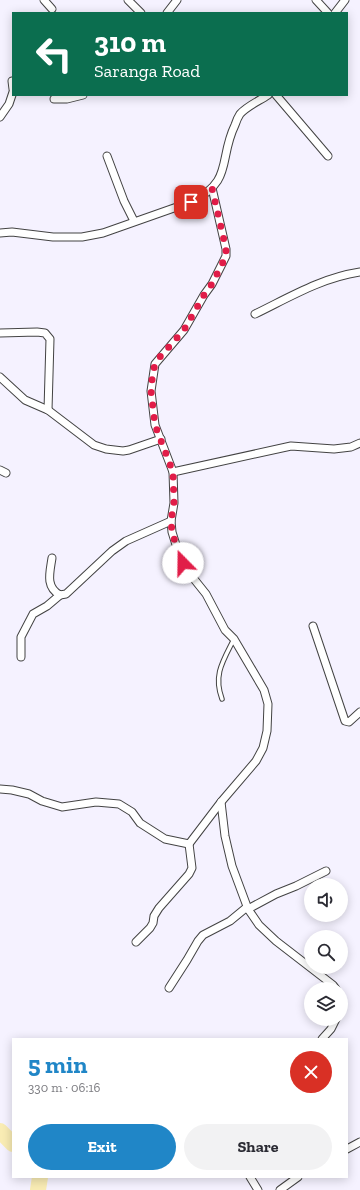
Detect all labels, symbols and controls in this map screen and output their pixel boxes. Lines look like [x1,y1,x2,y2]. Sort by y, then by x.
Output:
text: 310 m [94,26,166,59]
icon: left [28,28,80,80]
text: Saranga Road [94,60,200,82]
pin [174,185,208,219]
icon: arrive [180,191,202,213]
position arrow [162,542,204,584]
map controls [304,878,348,1026]
button: sound [304,878,348,922]
button: search [304,930,348,974]
button: layers [304,982,348,1026]
text: 5 min [28,1050,87,1079]
button: close [290,1051,332,1093]
text: 330 m · 06:16 [28,1080,100,1095]
button: Exit [28,1124,176,1170]
button: Share [184,1124,332,1170]

